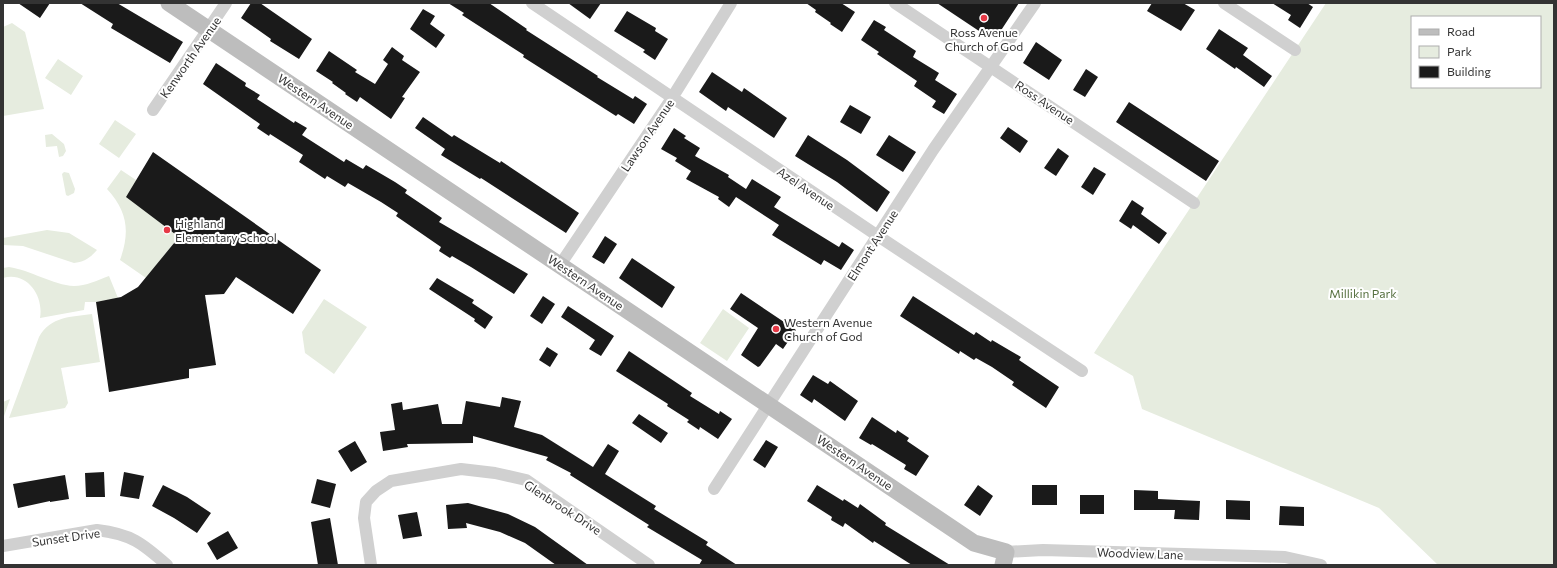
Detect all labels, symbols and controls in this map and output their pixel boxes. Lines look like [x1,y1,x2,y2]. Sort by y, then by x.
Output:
marker: Ross Avenue Church of God [979,13,989,23]
street label: Kenworth Avenue [157,14,223,100]
legend [1411,16,1541,88]
text: Road [1447,24,1475,38]
place label: Ross Avenue Church of God [945,25,1023,53]
text: Park [1447,44,1473,58]
text: Building [1447,64,1491,78]
street label: Western Avenue [275,71,357,131]
street label: Ross Avenue [1013,77,1077,127]
street label: Lawson Avenue [618,96,676,174]
street label: Azel Avenue [775,164,837,212]
street label: Elmont Avenue [844,207,900,283]
place label: Highland Elementary School [175,216,277,244]
marker: Highland Elementary School [162,225,172,235]
street label: Western Avenue [545,252,627,312]
park label: Millikin Park [1329,286,1397,300]
place label: Western Avenue Church of God [784,315,872,343]
marker: Western Avenue Church of God [771,324,781,334]
street label: Western Avenue [814,432,896,492]
street label: Glenbrook Drive [522,477,604,537]
street label: Sunset Drive [31,525,101,549]
street label: Woodview Lane [1097,544,1183,562]

